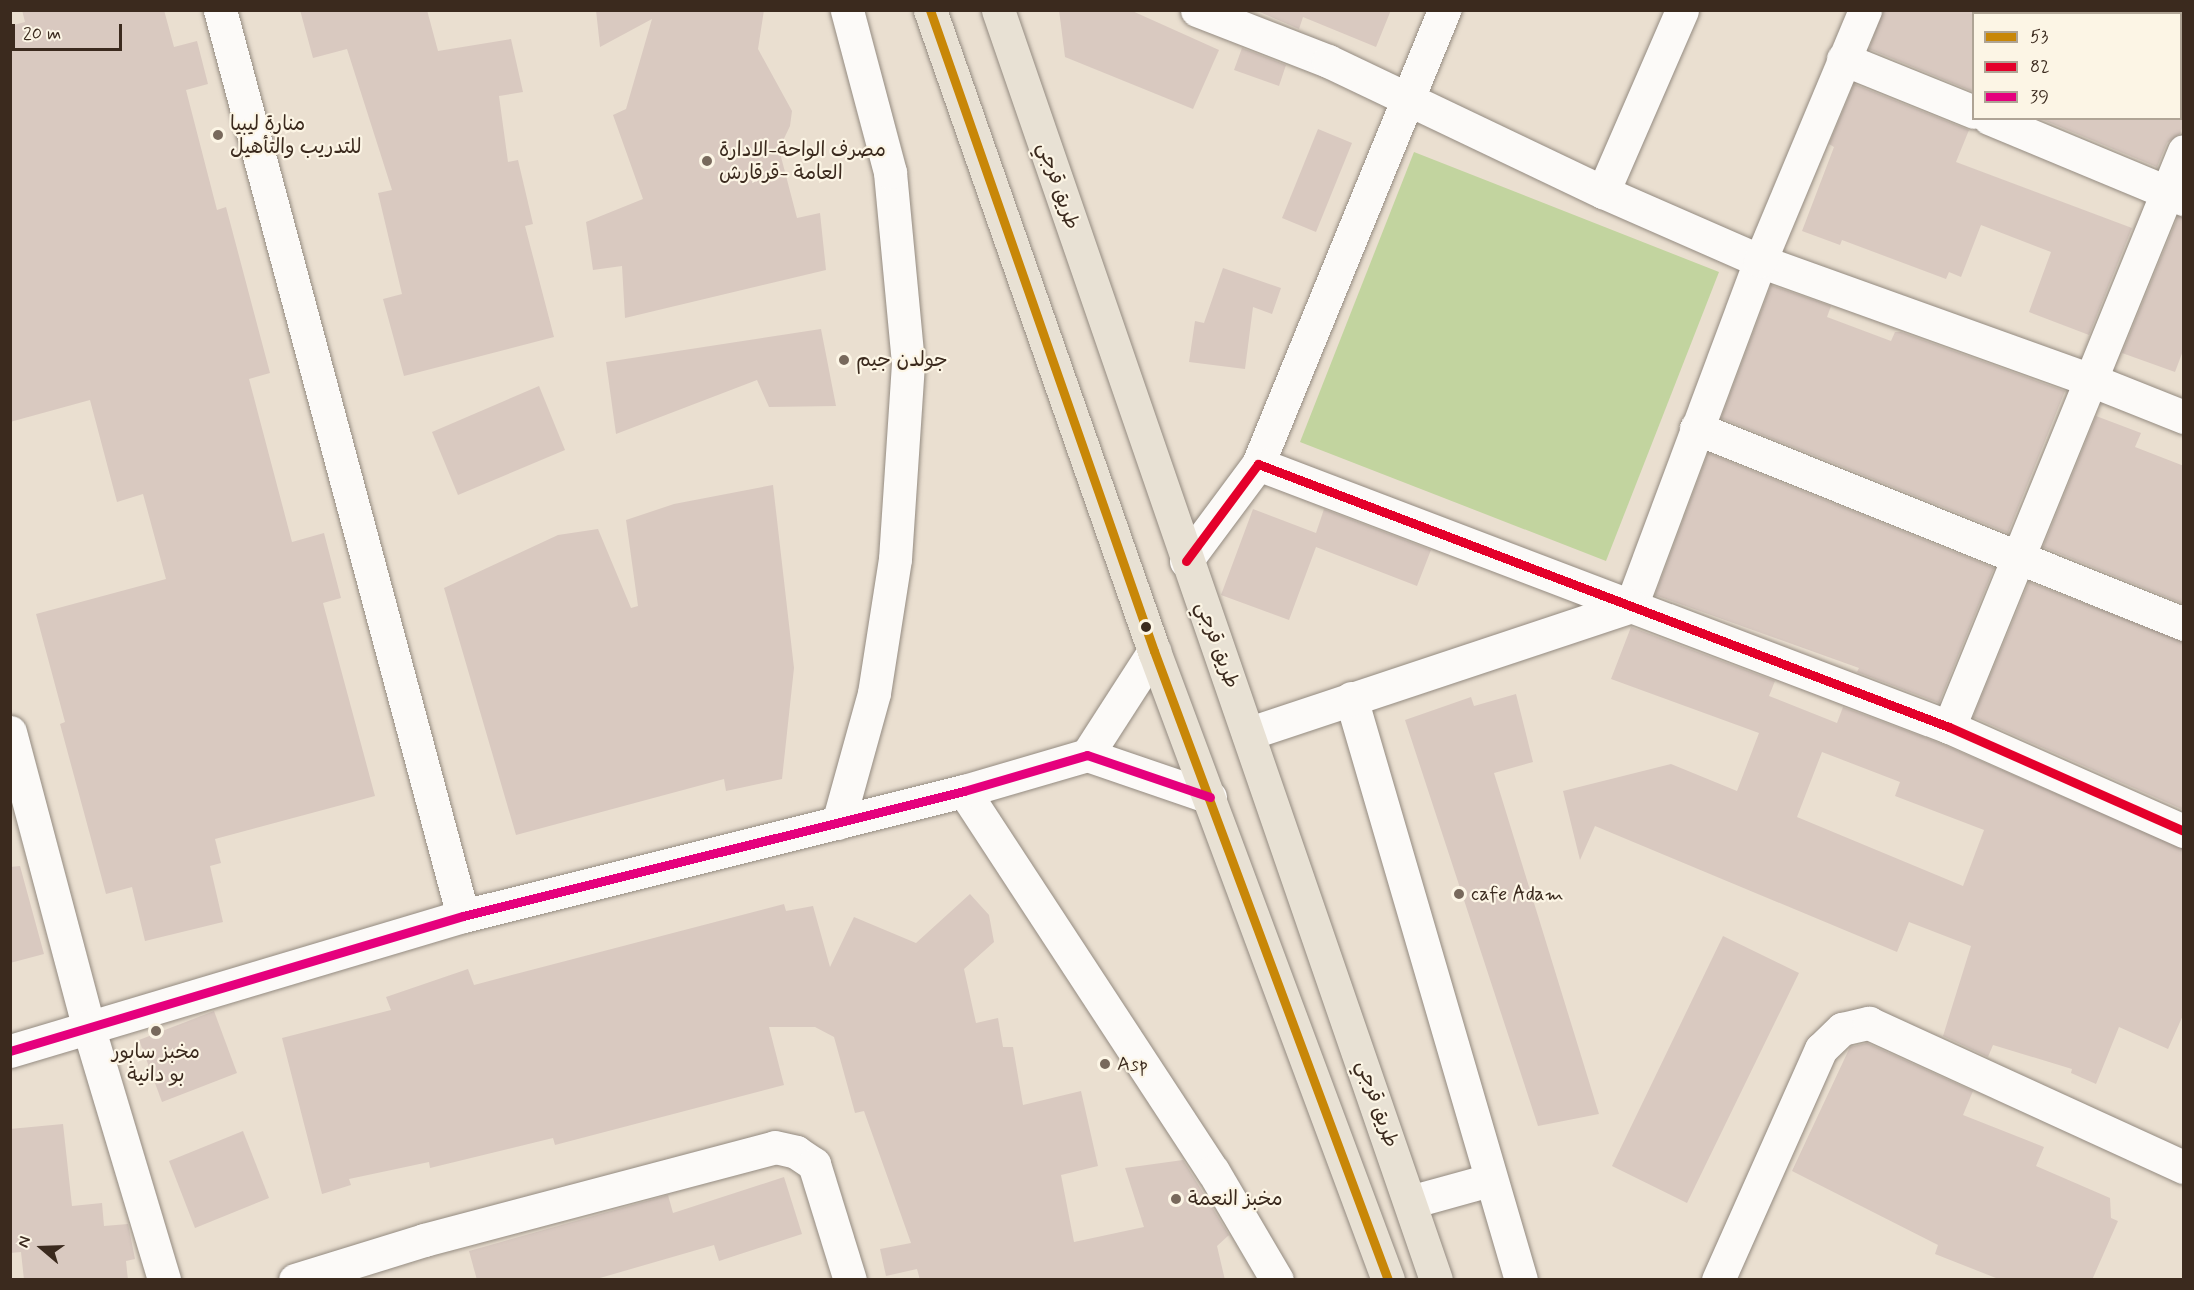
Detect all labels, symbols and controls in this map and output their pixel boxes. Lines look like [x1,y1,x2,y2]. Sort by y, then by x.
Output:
scale bar [15,12,124,50]
legend [1972,12,2182,120]
text: 20 m [23,22,61,46]
text: 53 [2030,25,2048,49]
text: 82 [2030,55,2050,79]
text: 39 [2030,85,2049,109]
place label: منارة ليبيا للتدريب والتأهيل [230,112,361,159]
marker: منارة ليبيا للتدريب والتأهيل [211,128,225,142]
place label: مصرف الواحة-الادارة العامة -قرقارش [719,138,886,185]
street label: طريق قرجي [1032,139,1084,233]
marker: مصرف الواحة-الادارة العامة -قرقارش [700,154,714,168]
place label: جولدن جيم [856,348,948,372]
marker: جولدن جيم [837,353,851,367]
street label: طريق قرجي [1190,598,1244,692]
unlabelled marker [1140,621,1152,633]
place label: cafe Adam [1471,882,1564,906]
marker: cafe Adam [1452,887,1466,901]
marker: مخبز سابور بو دانية [149,1024,163,1038]
place label: مخبز سابور بو دانية [112,1040,200,1087]
place label: Asp [1117,1052,1148,1076]
marker: Asp [1098,1057,1112,1071]
street label: طريق قرجي [1351,1057,1403,1151]
place label: مخبز النعمة [1188,1187,1283,1211]
marker: مخبز النعمة [1169,1192,1183,1206]
north arrow [12,1218,72,1278]
text: N [13,1234,36,1250]

